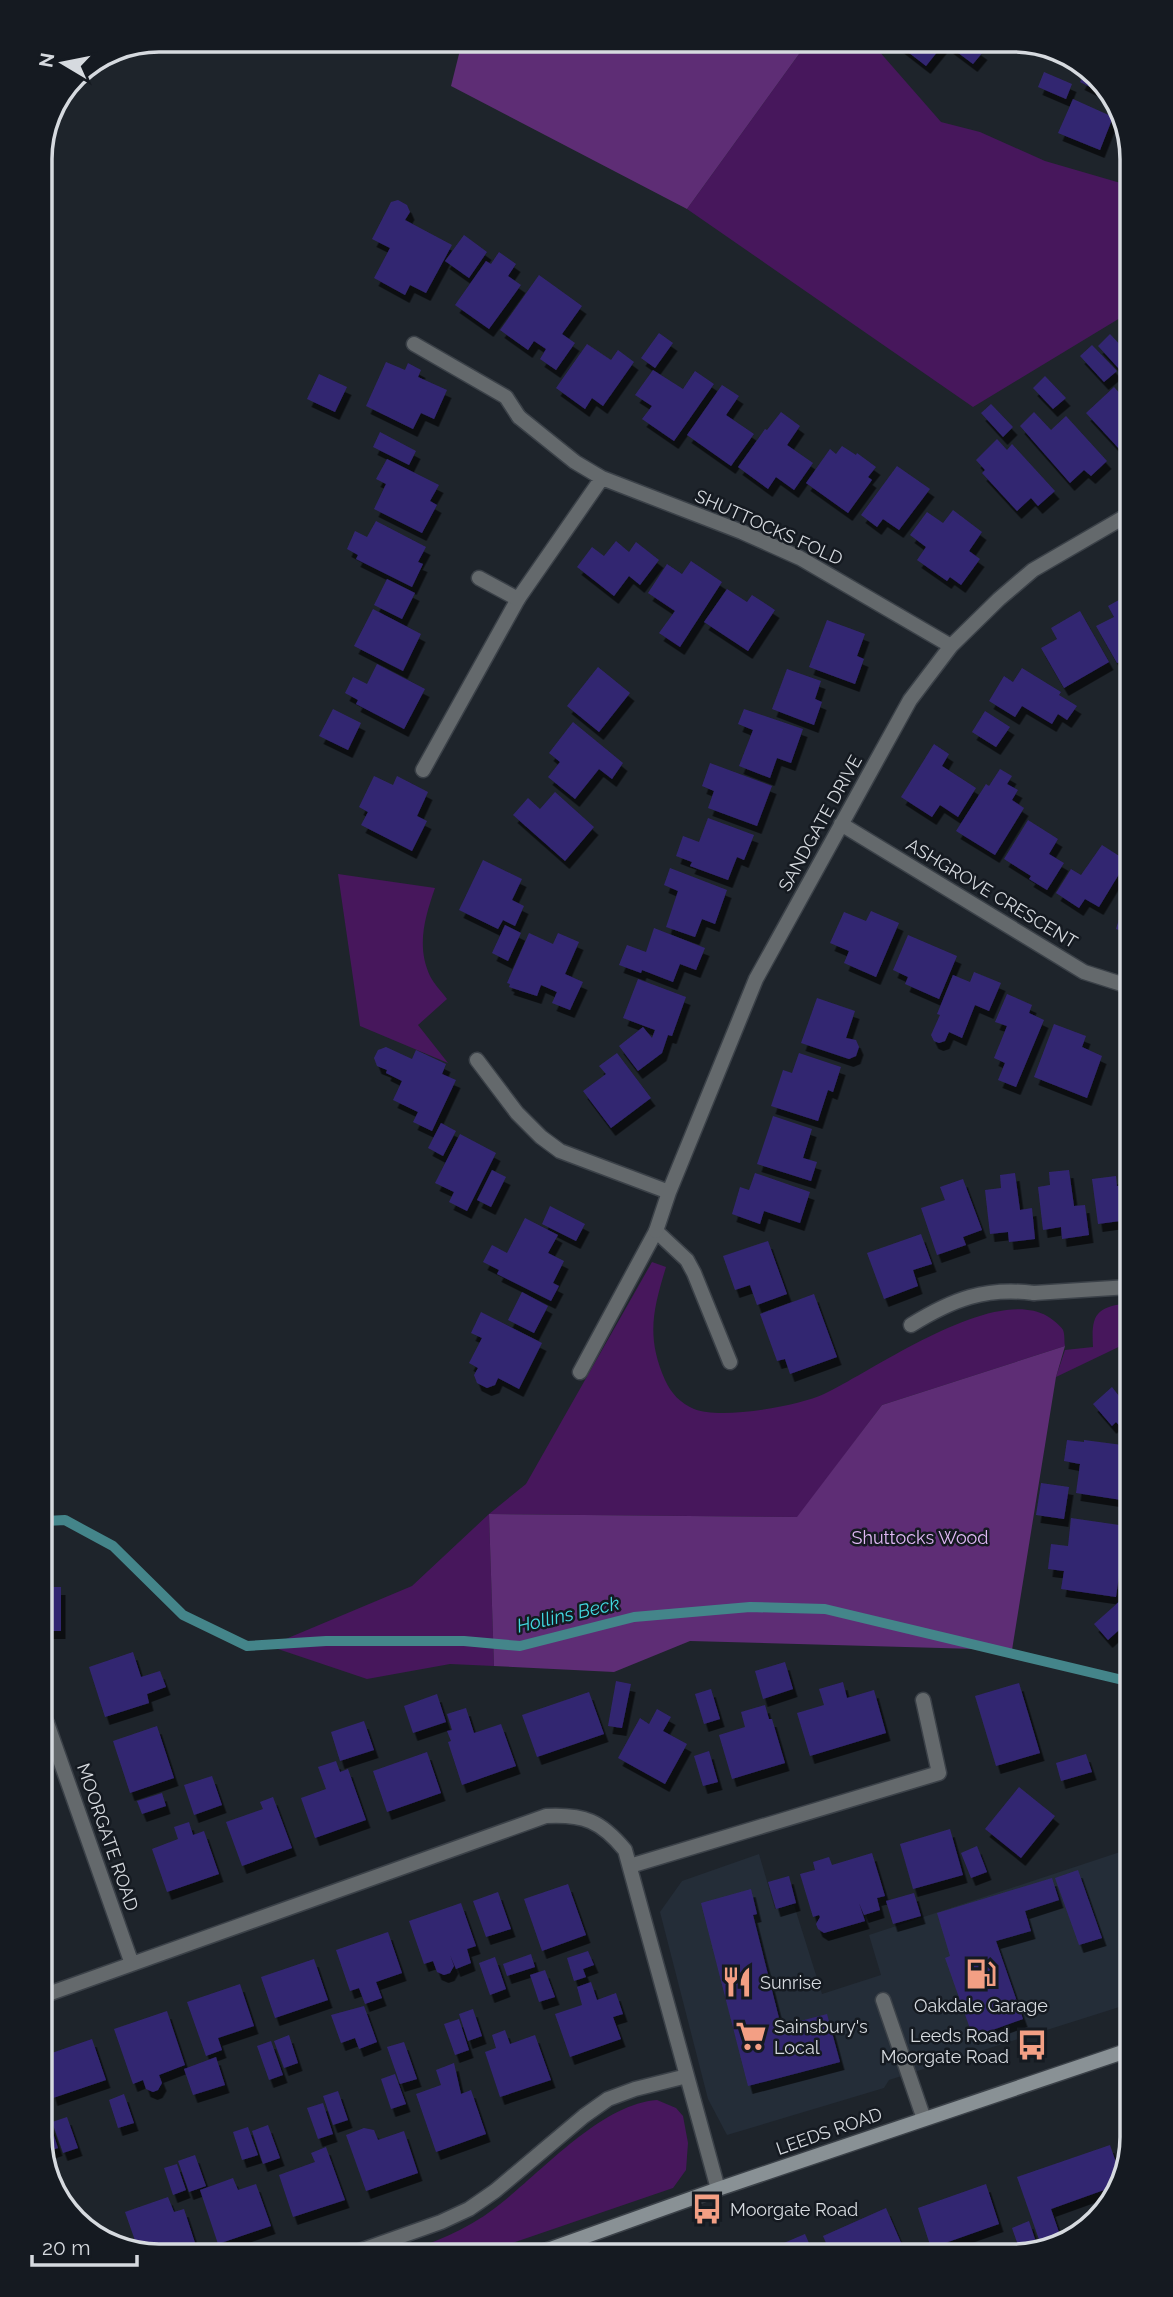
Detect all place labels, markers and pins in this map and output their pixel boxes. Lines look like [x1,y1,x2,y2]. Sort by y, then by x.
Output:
fuel station icon: Oakdale Garage [964,1957,998,1991]
restaurant icon: Sunrise [720,1965,754,1999]
place label: Sunrise [760,1972,822,1993]
place label: Oakdale Garage [914,1995,1048,2016]
place label: Sainsbury's Local [774,2016,868,2058]
supermarket icon: Sainsbury's Local [734,2019,768,2053]
place label: Leeds Road Moorgate Road [881,2025,1009,2067]
bus stop icon: Leeds Road Moorgate Road [1015,2028,1049,2062]
bus stop icon: Moorgate Road [690,2192,724,2226]
place label: Moorgate Road [730,2199,858,2220]

